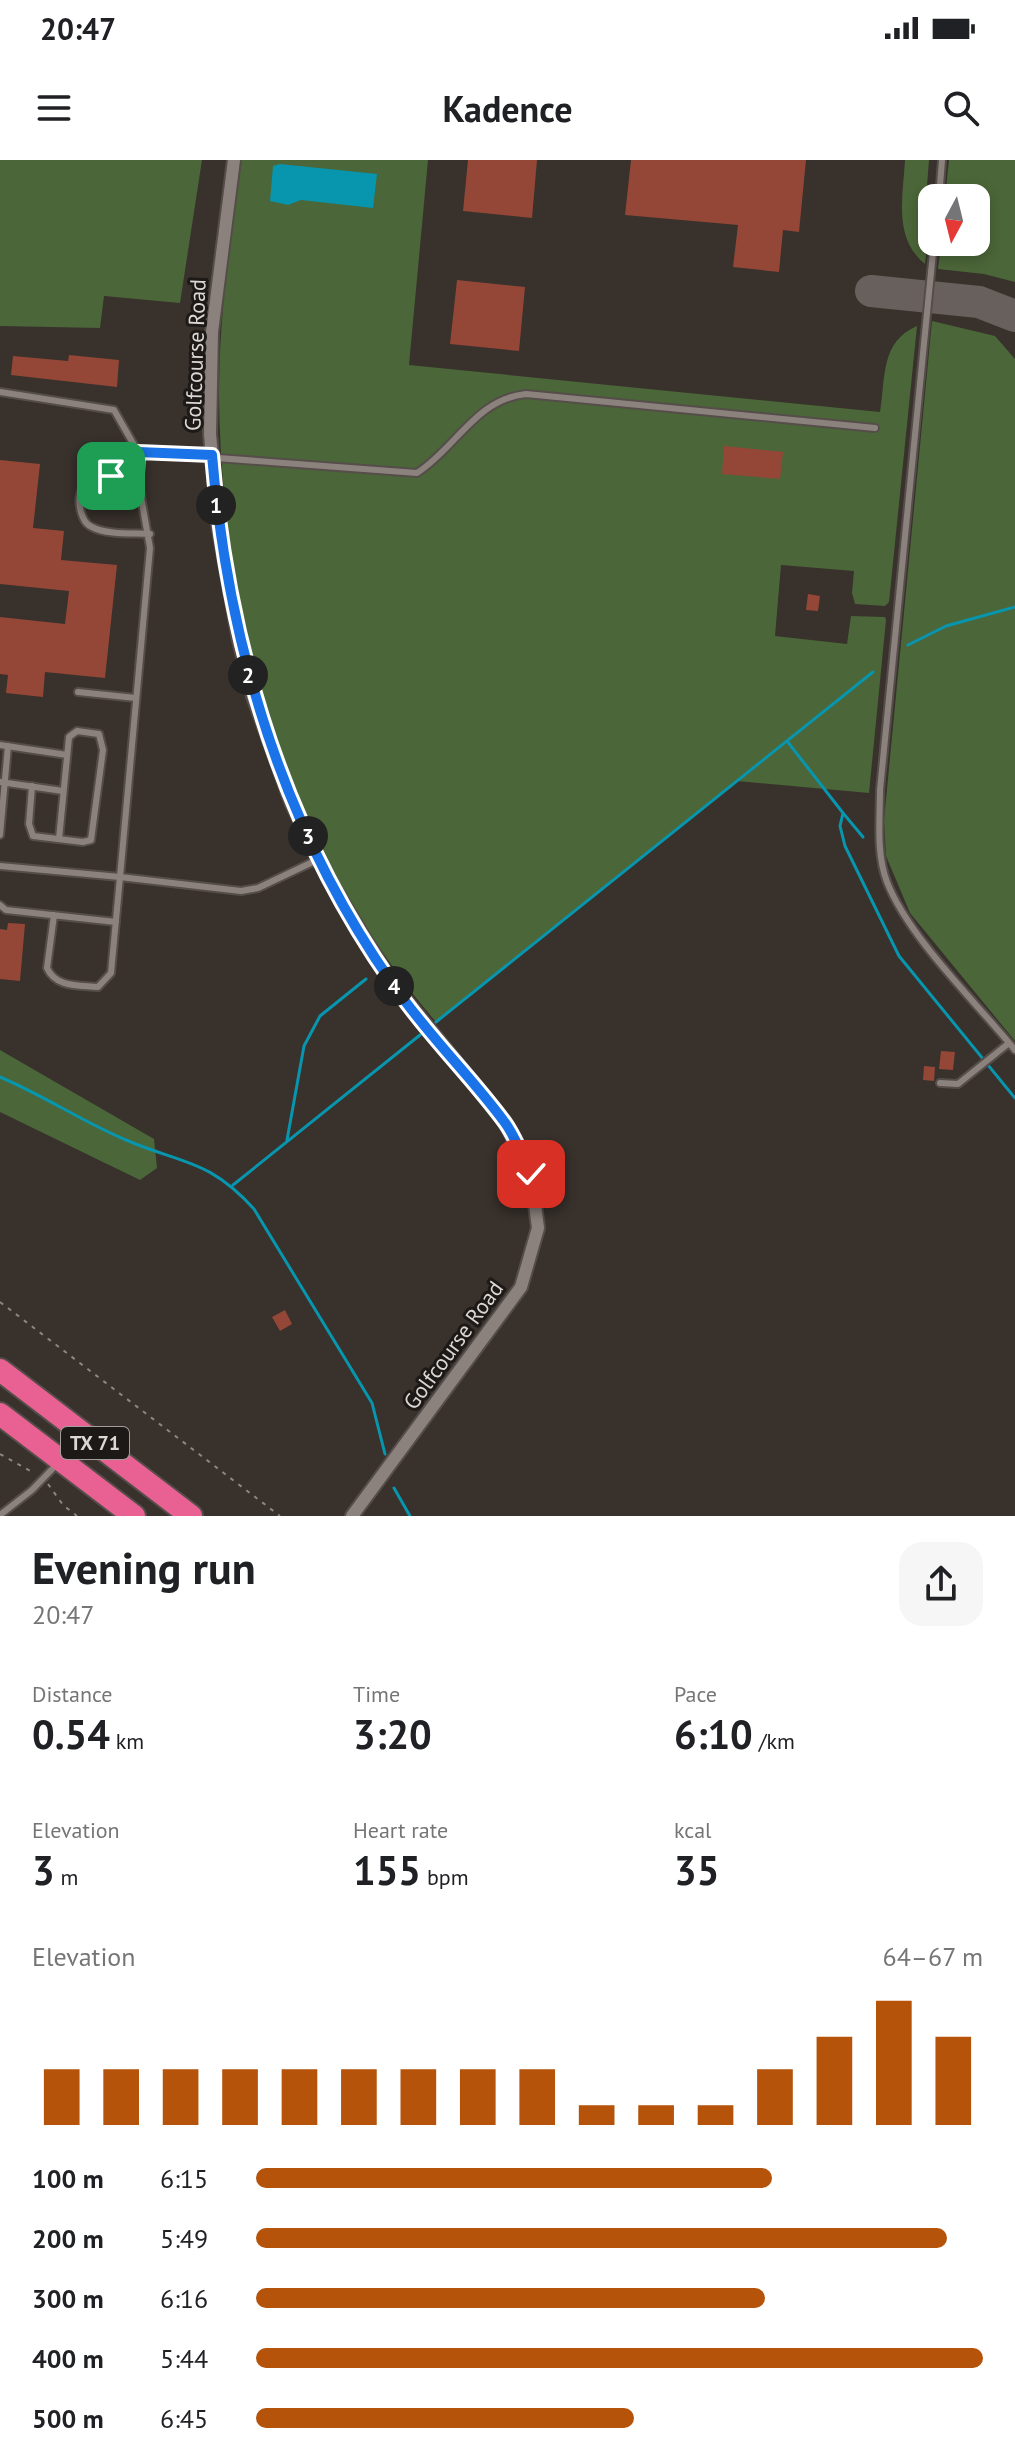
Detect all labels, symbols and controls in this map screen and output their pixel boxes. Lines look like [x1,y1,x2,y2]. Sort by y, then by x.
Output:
text: 20:47 [40,9,116,48]
text: Kadence [442,85,573,132]
icon: menu [32,86,76,130]
icon: search [939,86,983,130]
north arrow [918,184,990,256]
map controls [918,184,990,256]
street label: Golfcourse Road [178,279,212,431]
pin [77,442,145,510]
icon: arrive [89,454,133,498]
pin: 1 [196,485,236,525]
text: 1 [210,491,222,519]
pin: 2 [228,655,268,695]
text: 2 [242,661,254,689]
pin: 3 [288,816,328,856]
text: 3 [302,822,314,850]
pin: 4 [374,966,414,1006]
text: 4 [388,972,400,1000]
pin [497,1140,565,1208]
icon: check [509,1152,553,1196]
street label: Golfcourse Road [397,1275,509,1415]
road number: TX 71 [61,1427,129,1459]
text: Evening run [32,1539,256,1596]
button: share [899,1542,983,1626]
text: 20:47 [32,1598,94,1631]
text: Distance [32,1680,113,1708]
text: Time [353,1680,400,1708]
text: Pace [674,1680,717,1708]
text: 0.54 [32,1708,110,1760]
text: 3:20 [353,1708,432,1760]
text: 6:10 [674,1708,753,1760]
text: km [110,1727,144,1755]
text: /km [753,1727,795,1755]
text: Elevation [32,1816,120,1844]
text: Heart rate [353,1816,448,1844]
text: kcal [674,1816,712,1844]
text: 3 [32,1844,55,1896]
text: 155 [353,1844,421,1896]
text: 35 [674,1844,719,1896]
text: m [55,1863,78,1891]
text: bpm [421,1863,469,1891]
text: Elevation [32,1940,136,1973]
text: 64–67 m [883,1940,983,1973]
text: 100 m [32,2162,104,2195]
text: 6:15 [160,2162,208,2195]
text: 200 m [32,2222,104,2255]
text: 5:49 [160,2222,208,2255]
text: 300 m [32,2282,104,2315]
text: 6:16 [160,2282,208,2315]
text: 400 m [32,2342,104,2375]
text: 5:44 [160,2342,208,2375]
text: 500 m [32,2402,104,2435]
text: 6:45 [160,2402,208,2435]

